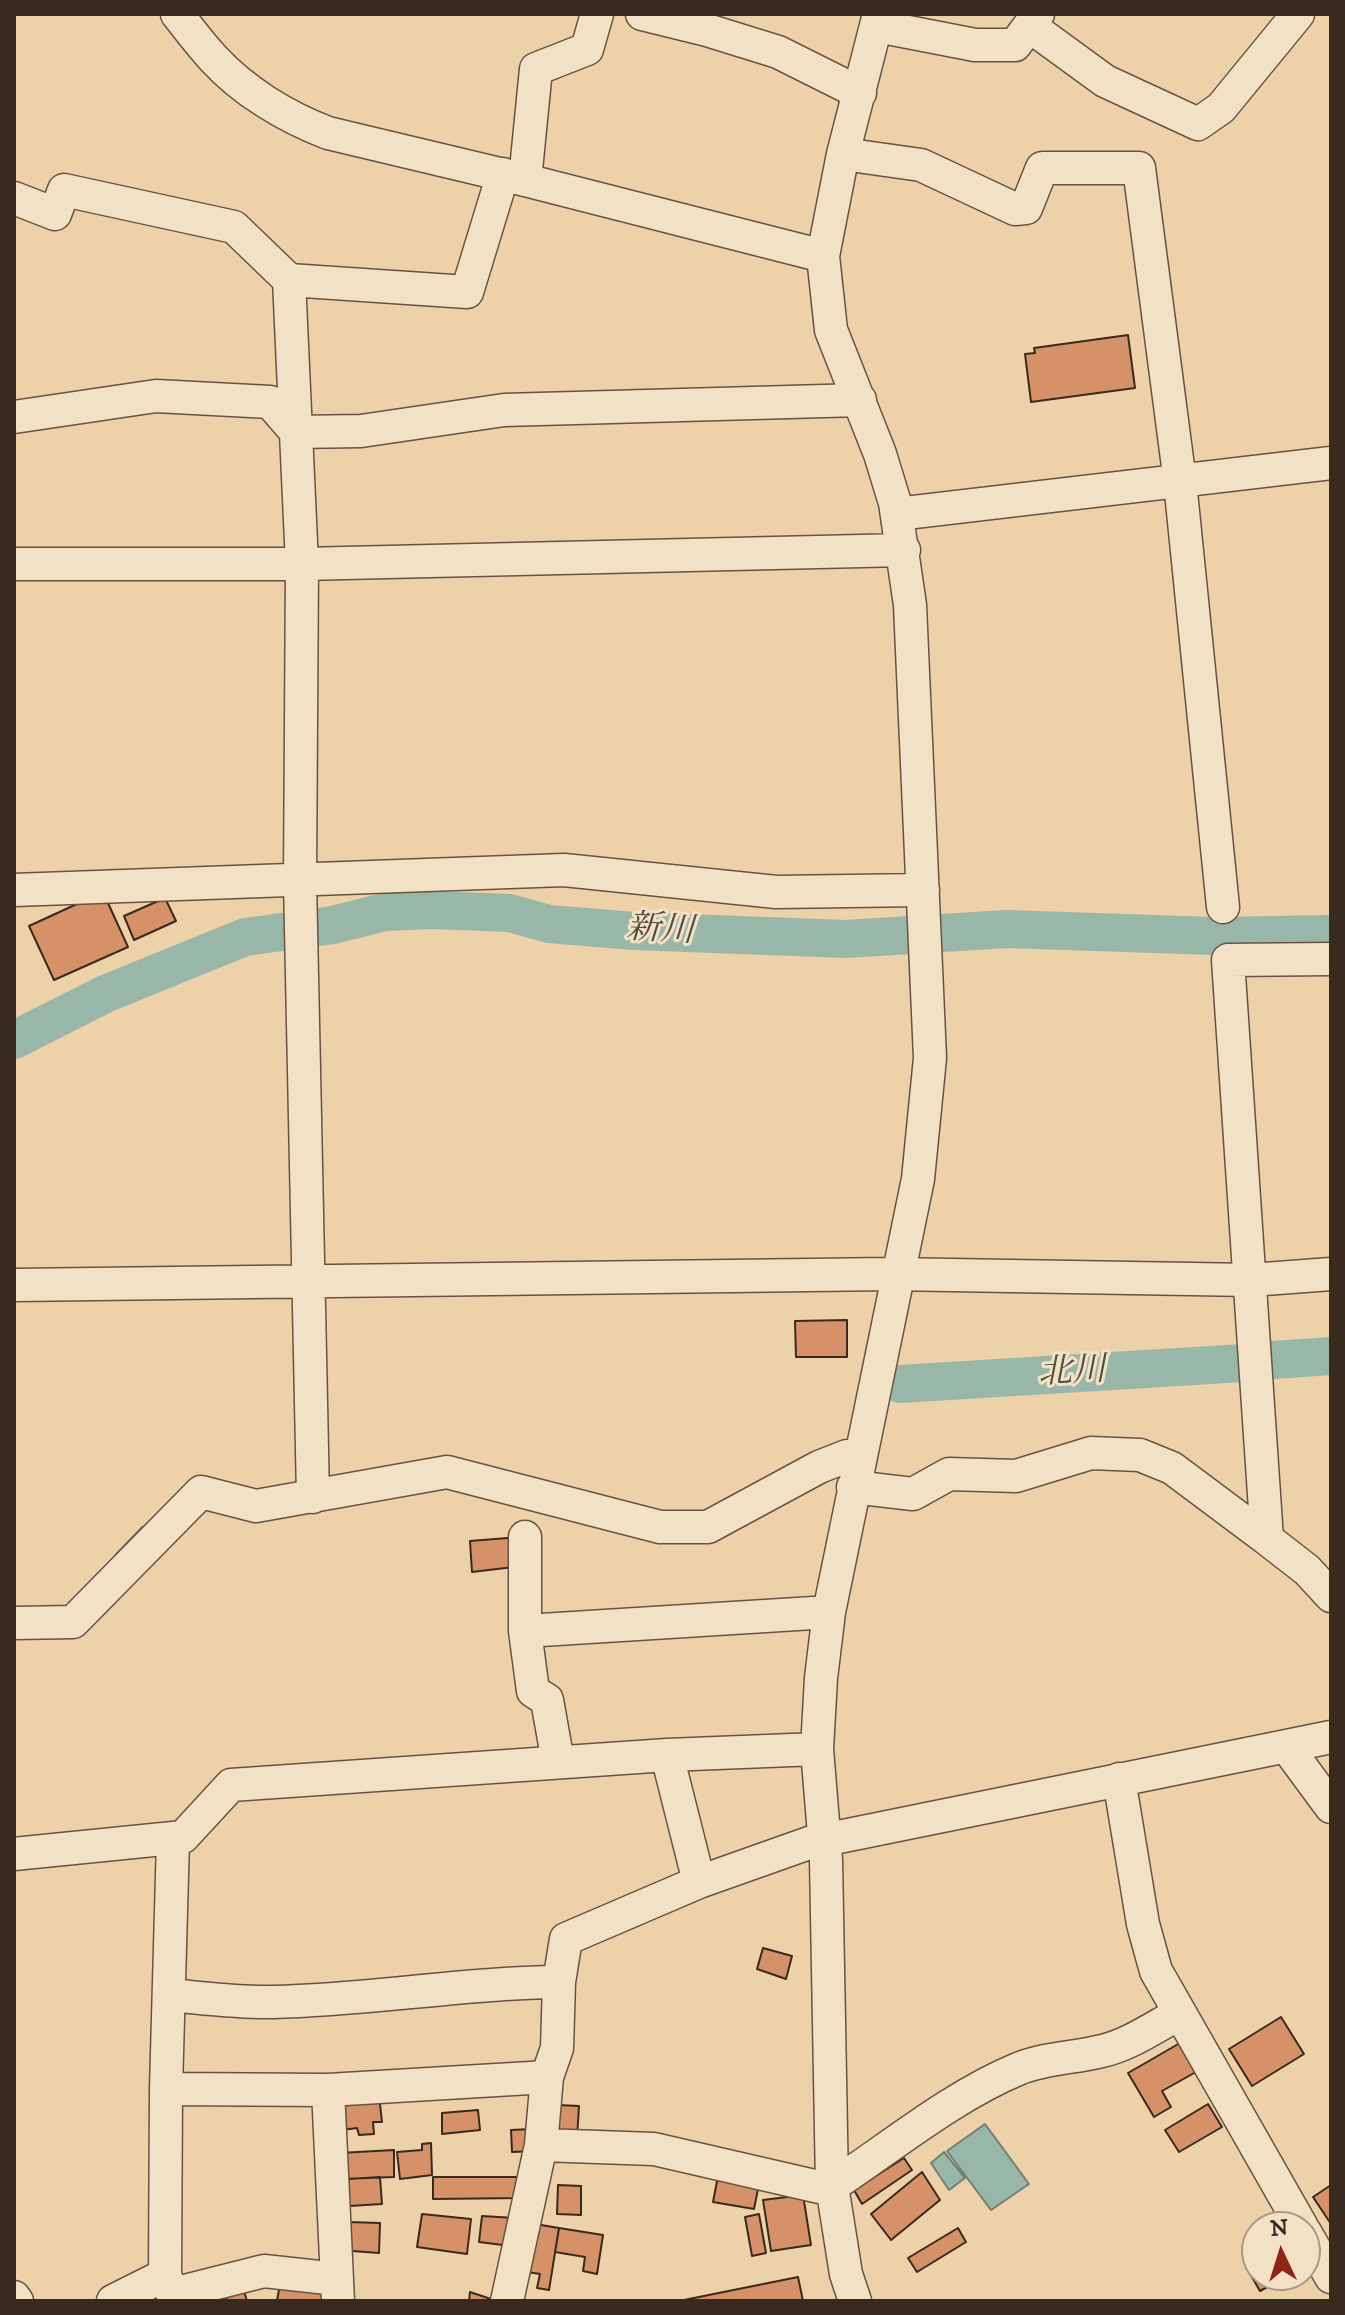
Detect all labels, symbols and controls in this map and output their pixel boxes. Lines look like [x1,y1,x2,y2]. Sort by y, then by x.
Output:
water label: 新川 [625,910,695,954]
water label: 北川 [1037,1352,1107,1396]
north arrow [1241,2211,1321,2291]
text: N [1269,2214,1289,2243]

